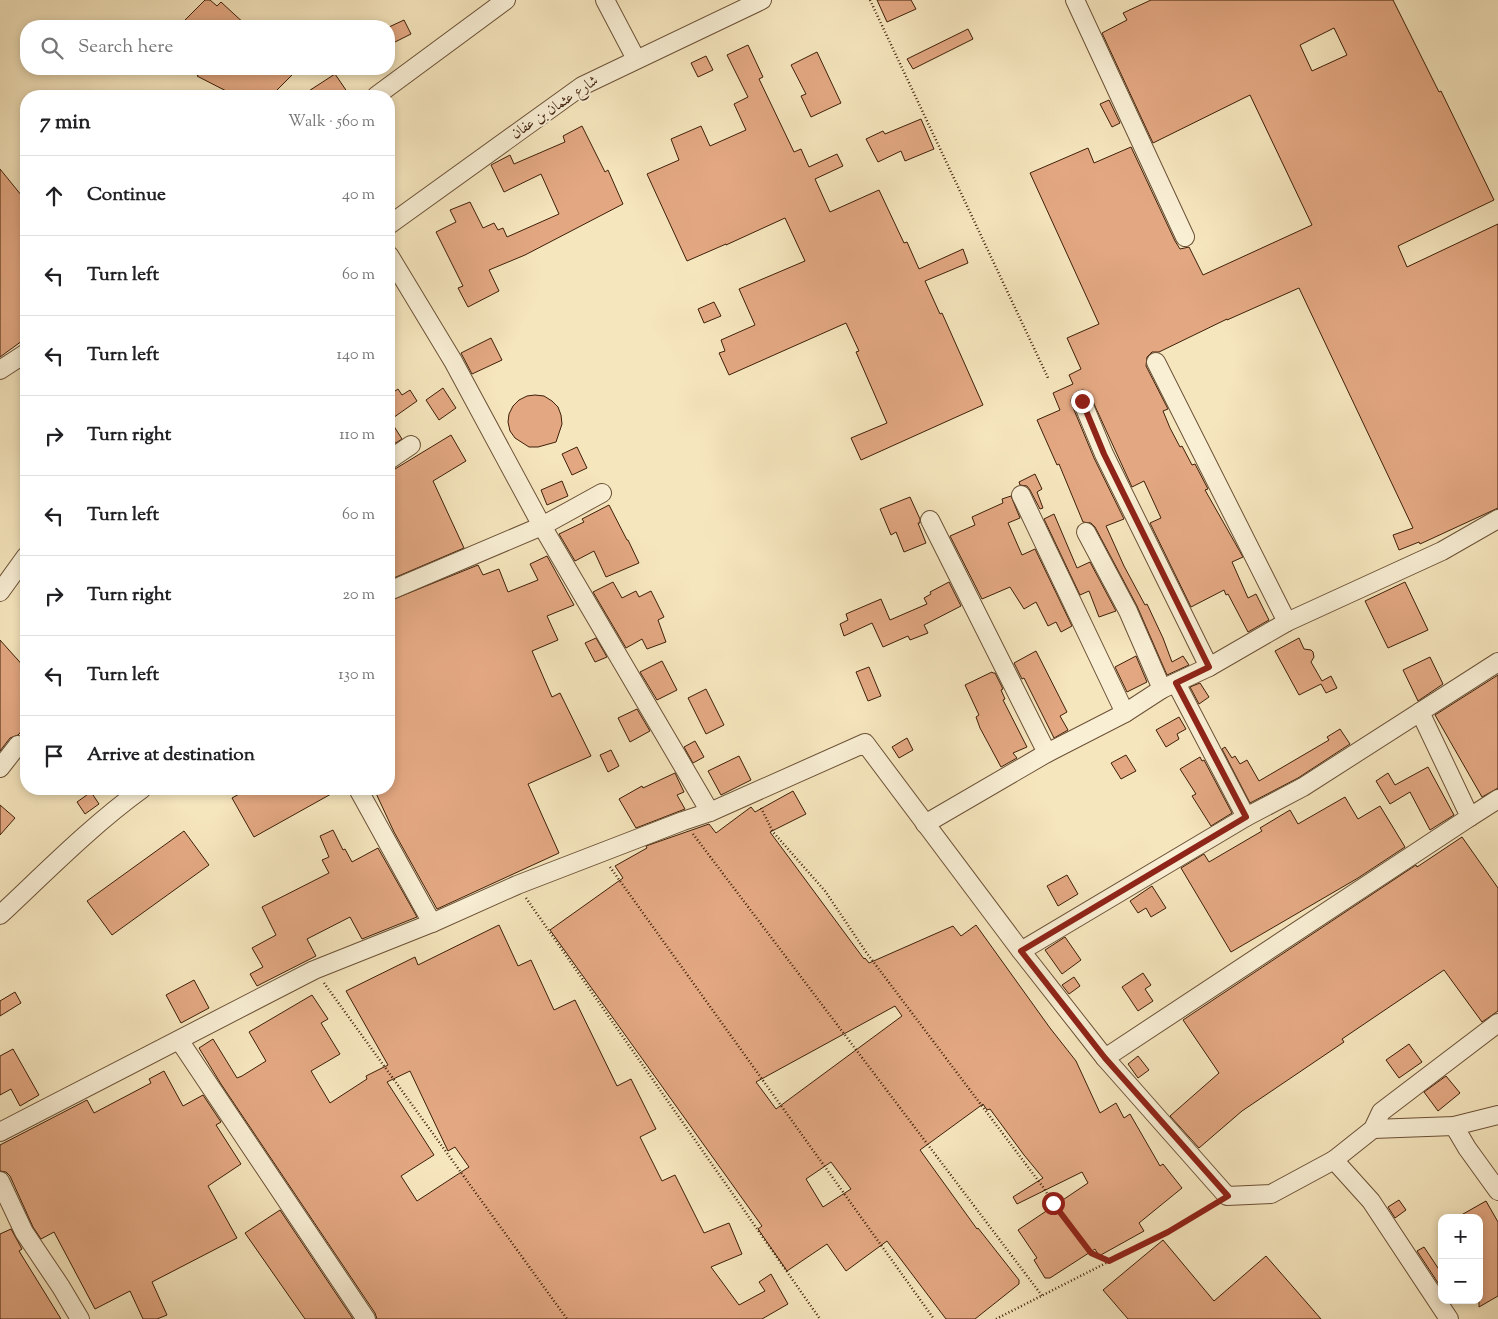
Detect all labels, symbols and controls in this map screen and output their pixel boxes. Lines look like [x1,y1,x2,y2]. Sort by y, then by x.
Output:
search box [20,20,395,75]
icon: search [38,34,66,62]
text: Search here [78,34,173,61]
street label: شارع عثمان بن عفان [507,71,603,146]
text: 7 min [40,108,91,138]
text: Walk · 560 m [288,111,375,134]
icon: ahead [40,182,68,210]
text: Continue [87,182,166,209]
text: 40 m [342,184,375,207]
icon: left [40,262,68,290]
text: Turn left [87,262,159,289]
text: 60 m [342,264,375,287]
icon: left [40,342,68,370]
text: Turn left [87,342,159,369]
text: 140 m [337,344,375,367]
route end [1071,390,1094,413]
icon: right [40,422,68,450]
text: Turn right [87,422,171,449]
text: 110 m [339,424,375,447]
icon: left [40,502,68,530]
text: Turn left [87,502,159,529]
text: 60 m [342,504,375,527]
icon: right [40,582,68,610]
text: Turn right [87,582,171,609]
text: 20 m [342,584,375,607]
icon: left [40,662,68,690]
text: Turn left [87,662,159,689]
text: 130 m [338,664,375,687]
icon: arrive [40,742,68,770]
text: Arrive at destination [87,742,255,769]
route start [1042,1192,1065,1215]
map controls [1438,1214,1483,1304]
button: + [1438,1214,1483,1259]
button: − [1438,1259,1483,1304]

